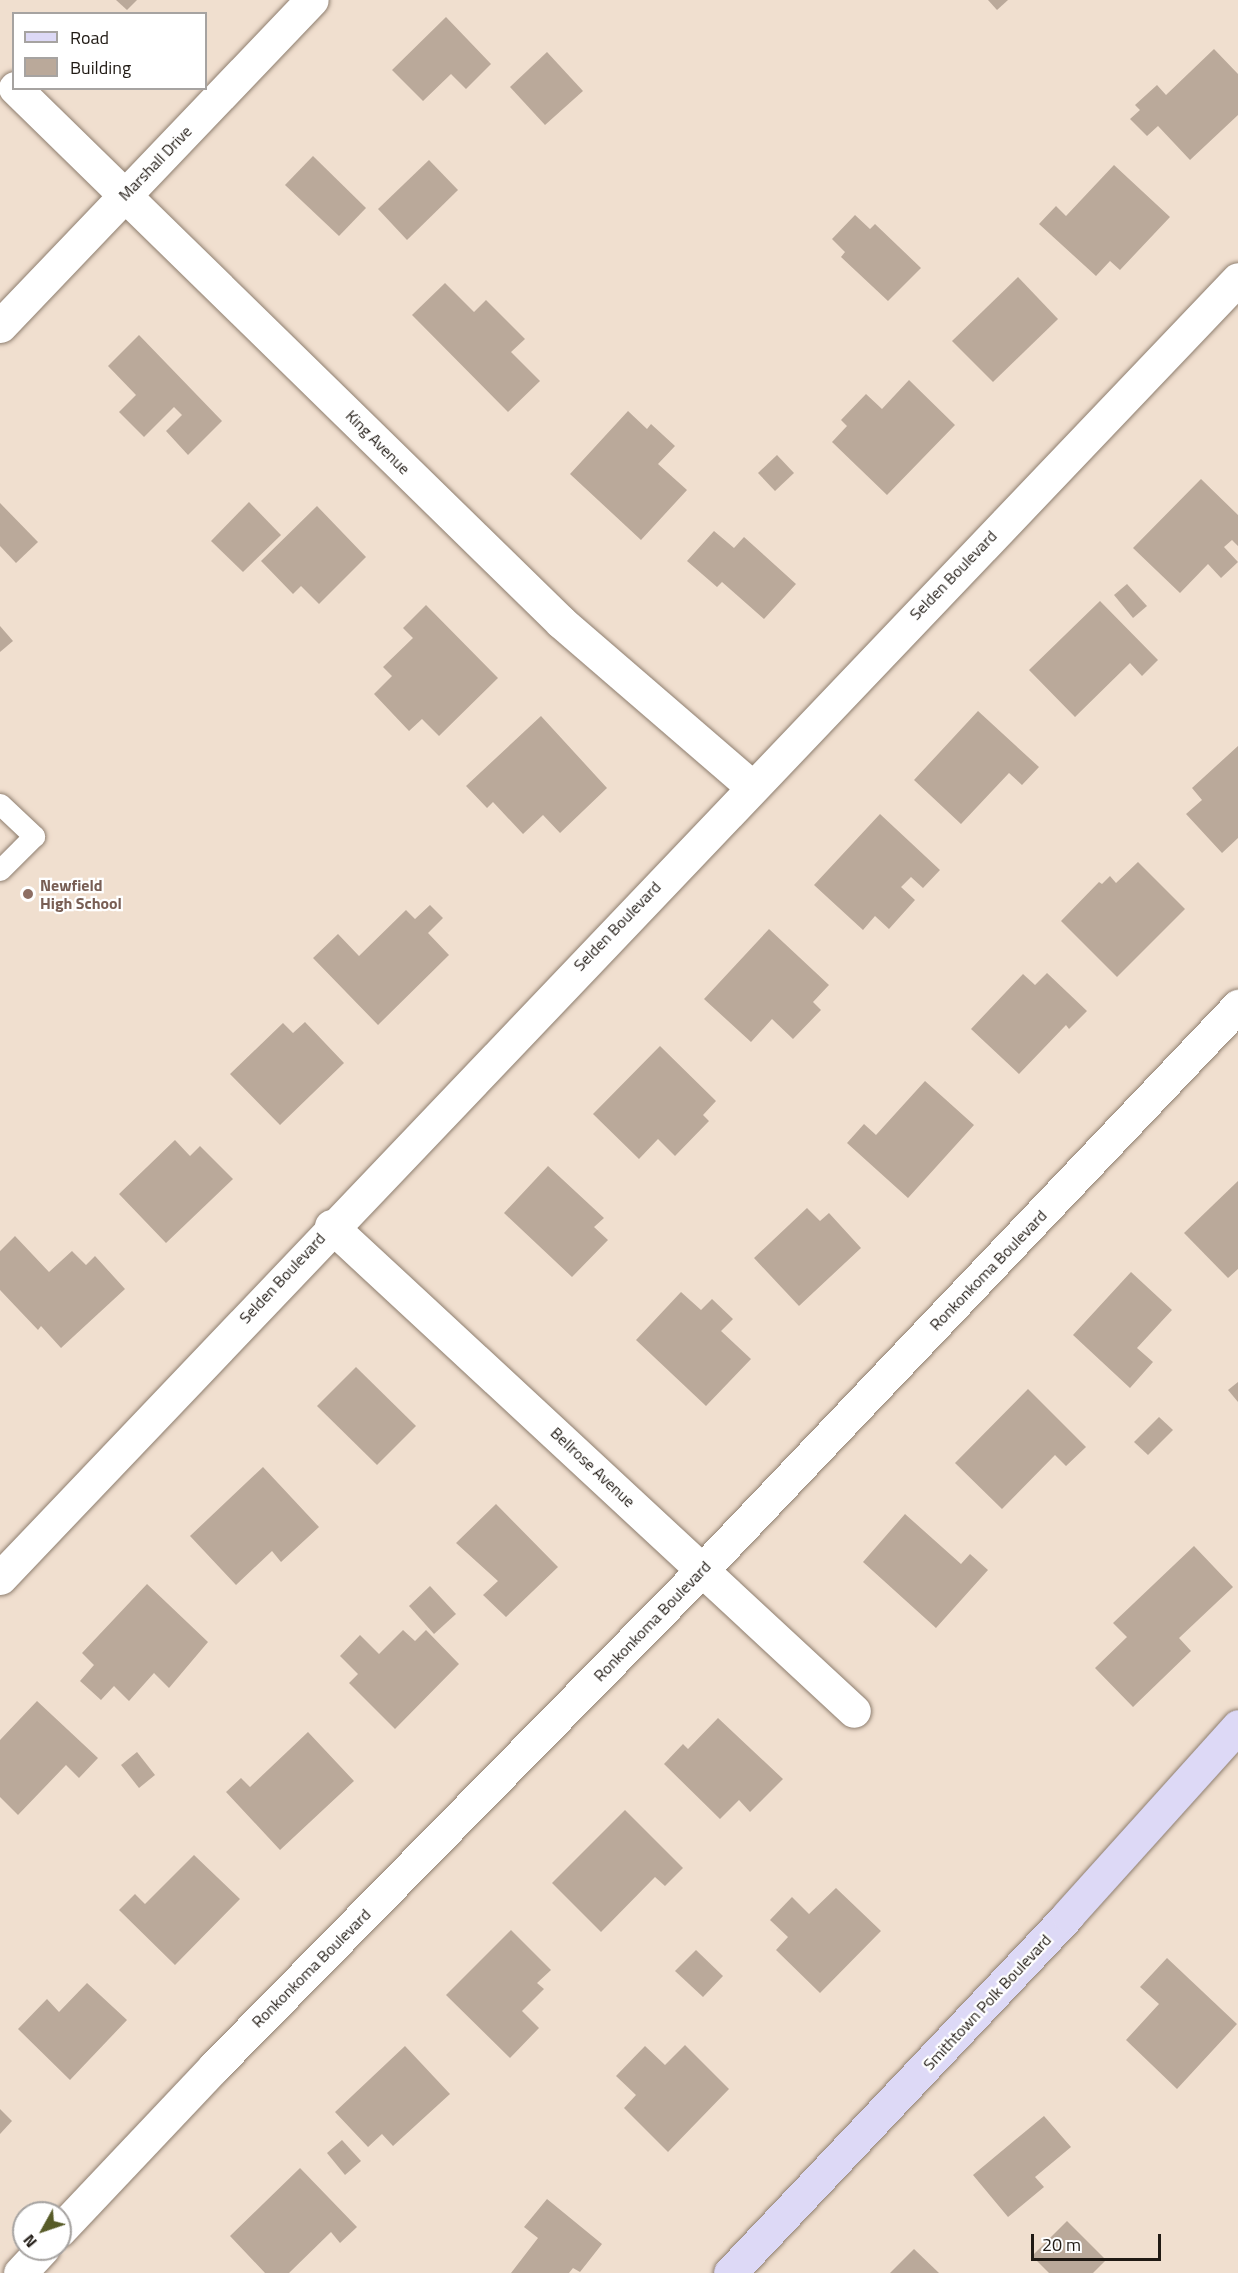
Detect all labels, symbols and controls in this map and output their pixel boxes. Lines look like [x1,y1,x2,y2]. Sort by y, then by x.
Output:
legend [12,12,207,90]
text: Road [70,24,109,51]
text: Building [70,54,131,81]
street label: Marshall Drive [114,121,196,205]
street label: King Avenue [342,406,414,478]
street label: Selden Boulevard [905,526,1001,624]
place label: Newfield High School [40,875,122,913]
street label: Selden Boulevard [569,877,665,975]
marker: Newfield High School [21,887,35,901]
street label: Ronkonkoma Boulevard [926,1206,1050,1334]
street label: Selden Boulevard [235,1229,329,1327]
street label: Bellrose Avenue [547,1423,639,1511]
street label: Ronkonkoma Boulevard [590,1557,714,1685]
street label: Ronkonkoma Boulevard [248,1905,374,2031]
street label: Smithtown Polk Boulevard [919,1930,1055,2074]
north arrow [12,2201,72,2261]
scale bar [1034,2222,1164,2260]
text: N [17,2229,43,2253]
text: 20 m [1042,2231,1081,2258]

